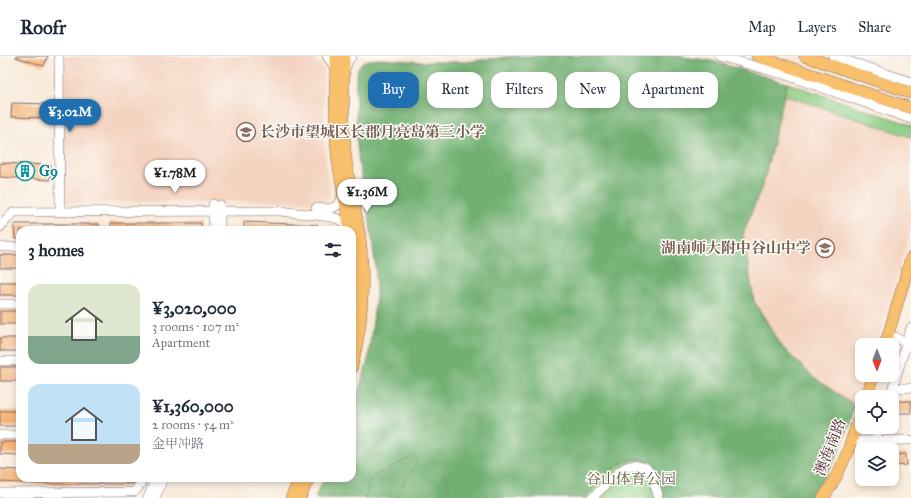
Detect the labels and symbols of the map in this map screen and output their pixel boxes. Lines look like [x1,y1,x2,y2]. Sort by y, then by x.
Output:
pin: ¥3.02M [37,99,103,133]
school or university icon: 长沙市望城区长郡月亮岛第三小学 [235,121,257,143]
place label: 长沙市望城区长郡月亮岛第三小学 [260,123,485,141]
building icon: G9 [14,160,36,182]
pin: ¥1.78M [142,160,208,194]
place label: G9 [39,162,58,181]
pin: ¥1.36M [334,179,400,213]
school or university icon: 湖南师大附中谷山中学 [814,237,836,259]
place label: 湖南师大附中谷山中学 [661,239,811,257]
north arrow [855,338,899,382]
street label: 澳海南路 [810,416,850,478]
park label: 谷山体育公园 [586,470,676,488]

